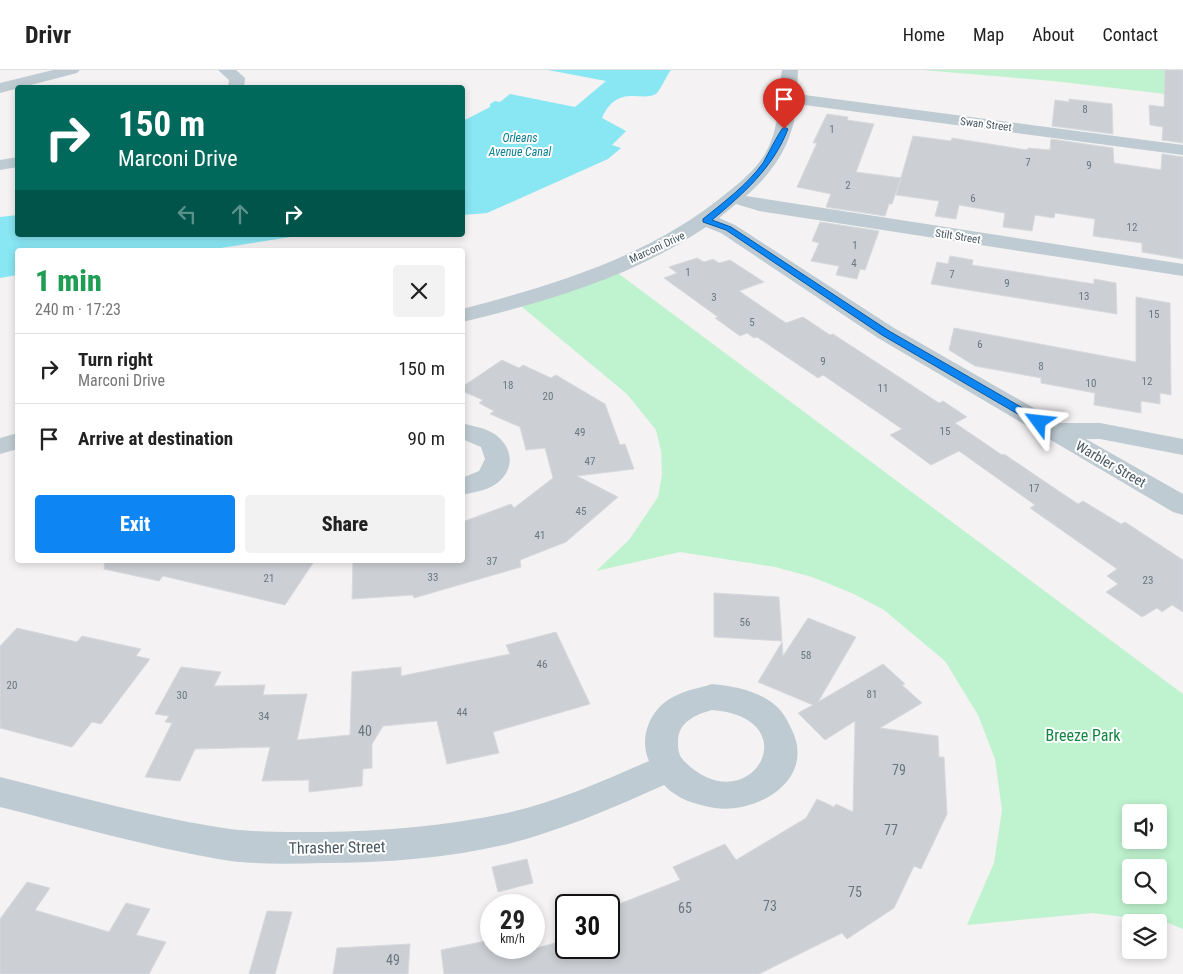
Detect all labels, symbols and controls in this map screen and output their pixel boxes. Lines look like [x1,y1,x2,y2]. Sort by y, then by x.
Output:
text: Drivr [25,21,71,49]
text: Home [903,24,945,45]
text: Map [973,24,1004,45]
text: About [1032,24,1074,45]
text: Contact [1102,24,1158,45]
pin [763,78,805,129]
icon: arrive [770,85,798,113]
house number: 8 [1082,103,1088,116]
text: 150 m [118,104,205,145]
icon: right [35,105,100,170]
street label: Swan Street [959,115,1012,134]
house number: 1 [829,123,835,136]
water label: Orleans Avenue Canal [488,131,551,159]
text: Marconi Drive [118,146,238,171]
house number: 7 [1025,156,1031,169]
house number: 9 [1086,159,1092,172]
house number: 2 [845,179,851,192]
house number: 6 [970,192,976,205]
icon: left [173,200,201,228]
icon: ahead [226,200,254,228]
icon: right [279,200,307,228]
house number: 12 [1127,221,1137,234]
street label: Stilt Street [934,227,981,246]
street label: Marconi Drive [627,229,687,266]
house number: 1 [852,239,858,252]
house number: 4 [851,257,857,270]
text: 1 min [35,263,102,298]
button: close [393,265,445,317]
house number: 1 [685,266,691,279]
house number: 7 [949,268,955,281]
house number: 9 [1004,277,1010,290]
house number: 13 [1079,290,1089,303]
house number: 3 [711,291,717,304]
text: 240 m · 17:23 [35,300,121,319]
house number: 15 [1149,308,1159,321]
house number: 5 [749,316,755,329]
house number: 6 [977,338,983,351]
text: Turn right [78,348,153,371]
icon: right [35,355,63,383]
house number: 9 [820,355,826,368]
text: 150 m [398,357,445,380]
house number: 8 [1038,360,1044,373]
text: Marconi Drive [78,371,165,390]
house number: 12 [1142,375,1152,388]
house number: 10 [1086,377,1096,390]
house number: 18 [503,379,513,392]
house number: 11 [878,382,888,395]
house number: 20 [543,390,553,403]
position arrow [1012,395,1064,447]
icon: arrive [35,425,63,453]
house number: 15 [940,425,950,438]
house number: 49 [575,426,585,439]
text: Arrive at destination [78,427,233,450]
text: 90 m [408,427,445,450]
street label: Warbler Street [1073,437,1149,491]
house number: 47 [585,455,595,468]
house number: 17 [1029,482,1039,495]
button: Exit [35,495,235,553]
button: Share [245,495,445,553]
house number: 45 [576,505,586,518]
house number: 41 [535,529,545,542]
house number: 37 [487,555,497,568]
house number: 33 [428,571,438,584]
house number: 21 [264,572,274,585]
house number: 23 [1143,574,1153,587]
house number: 56 [740,616,750,629]
house number: 58 [801,649,811,662]
house number: 46 [537,658,547,671]
house number: 20 [7,679,17,692]
house number: 81 [867,688,877,701]
house number: 30 [177,689,187,702]
house number: 44 [457,706,468,719]
house number: 34 [259,710,270,723]
house number: 40 [358,723,372,739]
park label: Breeze Park [1045,726,1121,745]
house number: 79 [892,762,906,778]
map controls [1122,804,1167,959]
button: sound [1122,804,1167,849]
house number: 77 [884,822,898,838]
street label: Thrasher Street [288,837,386,858]
button: search [1122,859,1167,904]
house number: 75 [848,884,862,900]
speed limit sign: 30 [555,894,620,959]
house number: 73 [763,898,777,914]
house number: 65 [678,900,692,916]
text: 29 [500,906,525,935]
button: layers [1122,914,1167,959]
text: km/h [500,932,525,946]
house number: 49 [386,952,400,968]

